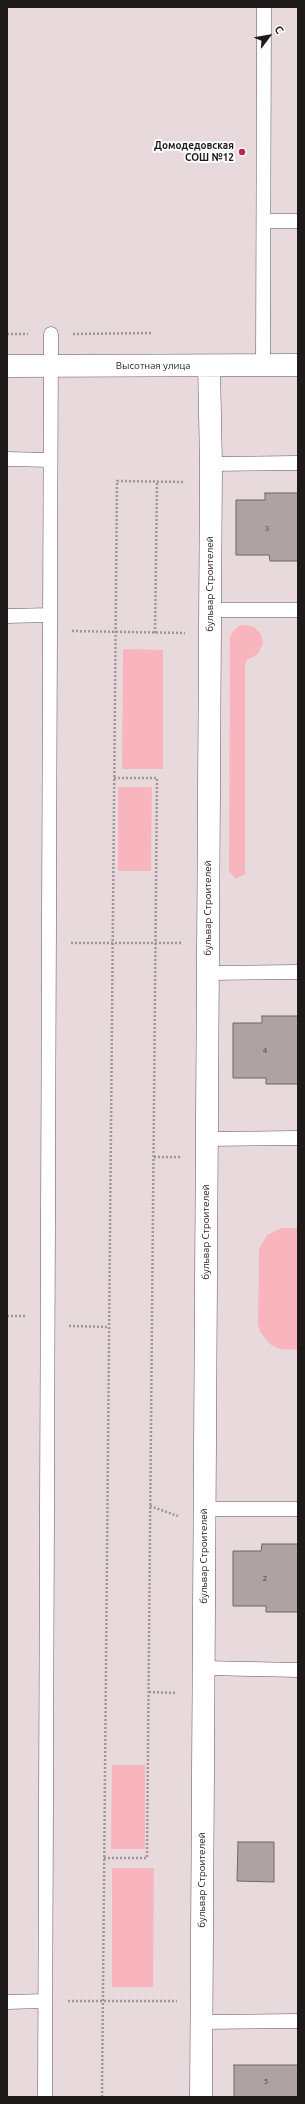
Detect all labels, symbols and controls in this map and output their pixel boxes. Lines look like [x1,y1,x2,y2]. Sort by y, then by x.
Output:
north arrow [249,16,289,56]
text: С [272,23,286,36]
place label: Домодедовская СОШ №12 [154,140,234,164]
marker: Домодедовская СОШ №12 [237,147,247,157]
street label: Высотная улица [116,360,190,372]
house number: 3 [265,523,269,533]
street label: бульвар Строителей [204,536,216,632]
street label: бульвар Строителей [202,860,214,956]
house number: 4 [263,1045,267,1055]
street label: бульвар Строителей [200,1184,212,1280]
street label: бульвар Строителей [198,1508,210,1604]
house number: 2 [263,1573,267,1583]
street label: бульвар Строителей [196,1832,208,1928]
house number: 5 [264,2076,268,2086]

